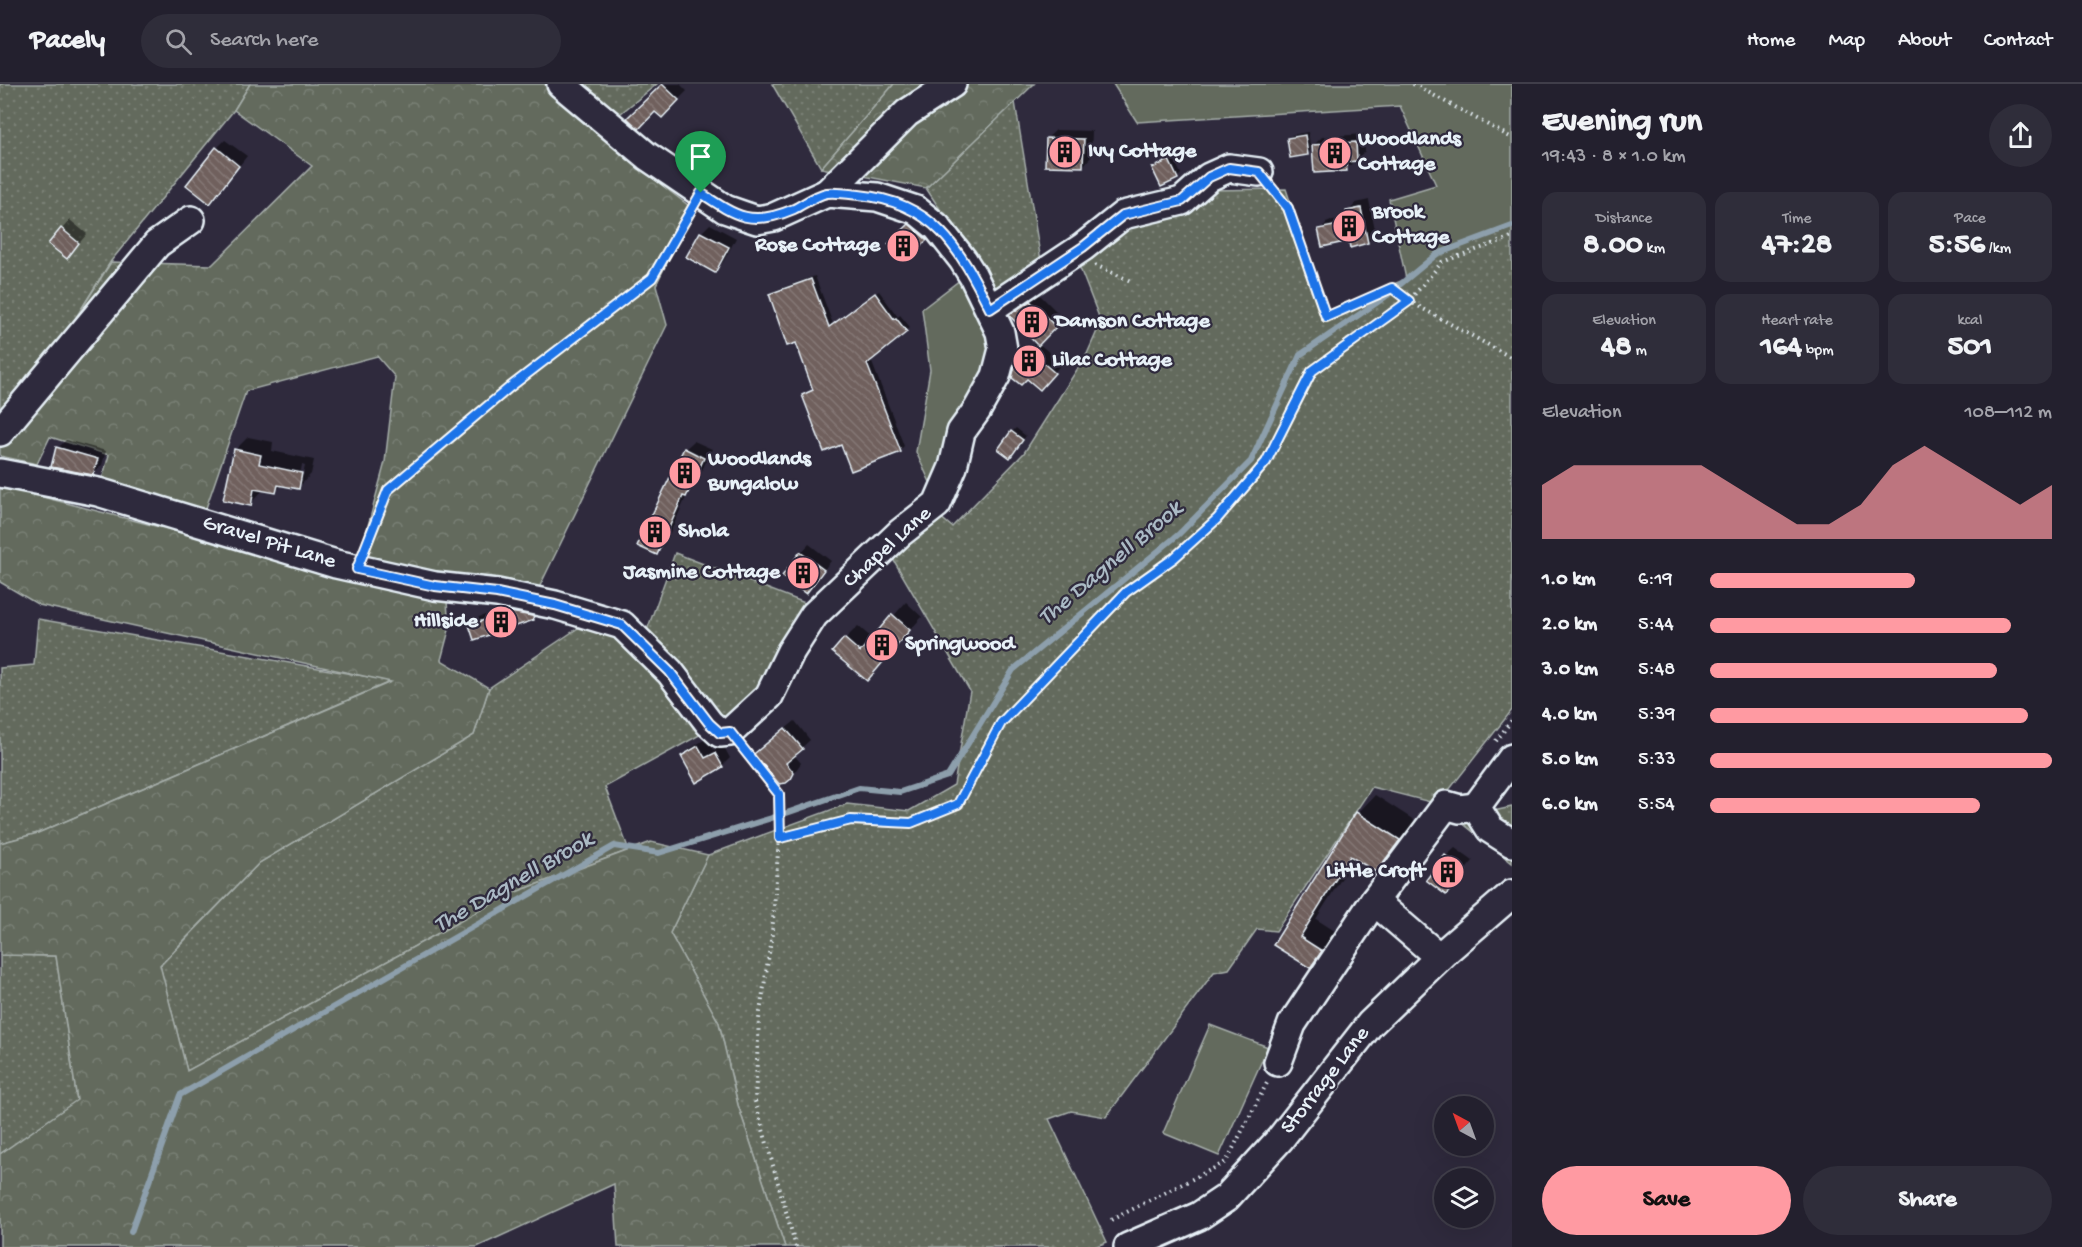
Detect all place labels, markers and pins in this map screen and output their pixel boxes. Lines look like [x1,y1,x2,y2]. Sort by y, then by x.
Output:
place label: Woodlands Cottage [1357,127,1463,178]
pin [675,131,726,193]
building icon: Ivy Cottage [1047,134,1083,170]
building icon: Woodlands Cottage [1317,135,1353,171]
place label: Ivy Cottage [1088,139,1197,165]
place label: Brook Cottage [1371,200,1450,251]
building icon: Brook Cottage [1331,208,1367,244]
building icon: Rose Cottage [885,228,921,264]
place label: Rose Cottage [754,233,881,259]
building icon: Damson Cottage [1014,304,1050,340]
place label: Damson Cottage [1053,309,1210,335]
building icon: Lilac Cottage [1011,343,1047,379]
place label: Lilac Cottage [1052,348,1173,374]
place label: Woodlands Bungalow [707,447,813,498]
building icon: Woodlands Bungalow [667,455,703,491]
building icon: Shola [637,514,673,550]
place label: Shola [678,519,730,545]
building icon: Jasmine Cottage [785,555,821,591]
place label: Jasmine Cottage [622,560,781,586]
building icon: Hillside [483,604,519,640]
place label: Hillside [414,609,479,635]
building icon: Springwood [864,627,900,663]
place label: Springwood [905,632,1016,658]
building icon: Little Croft [1430,854,1466,890]
place label: Little Croft [1326,859,1427,885]

